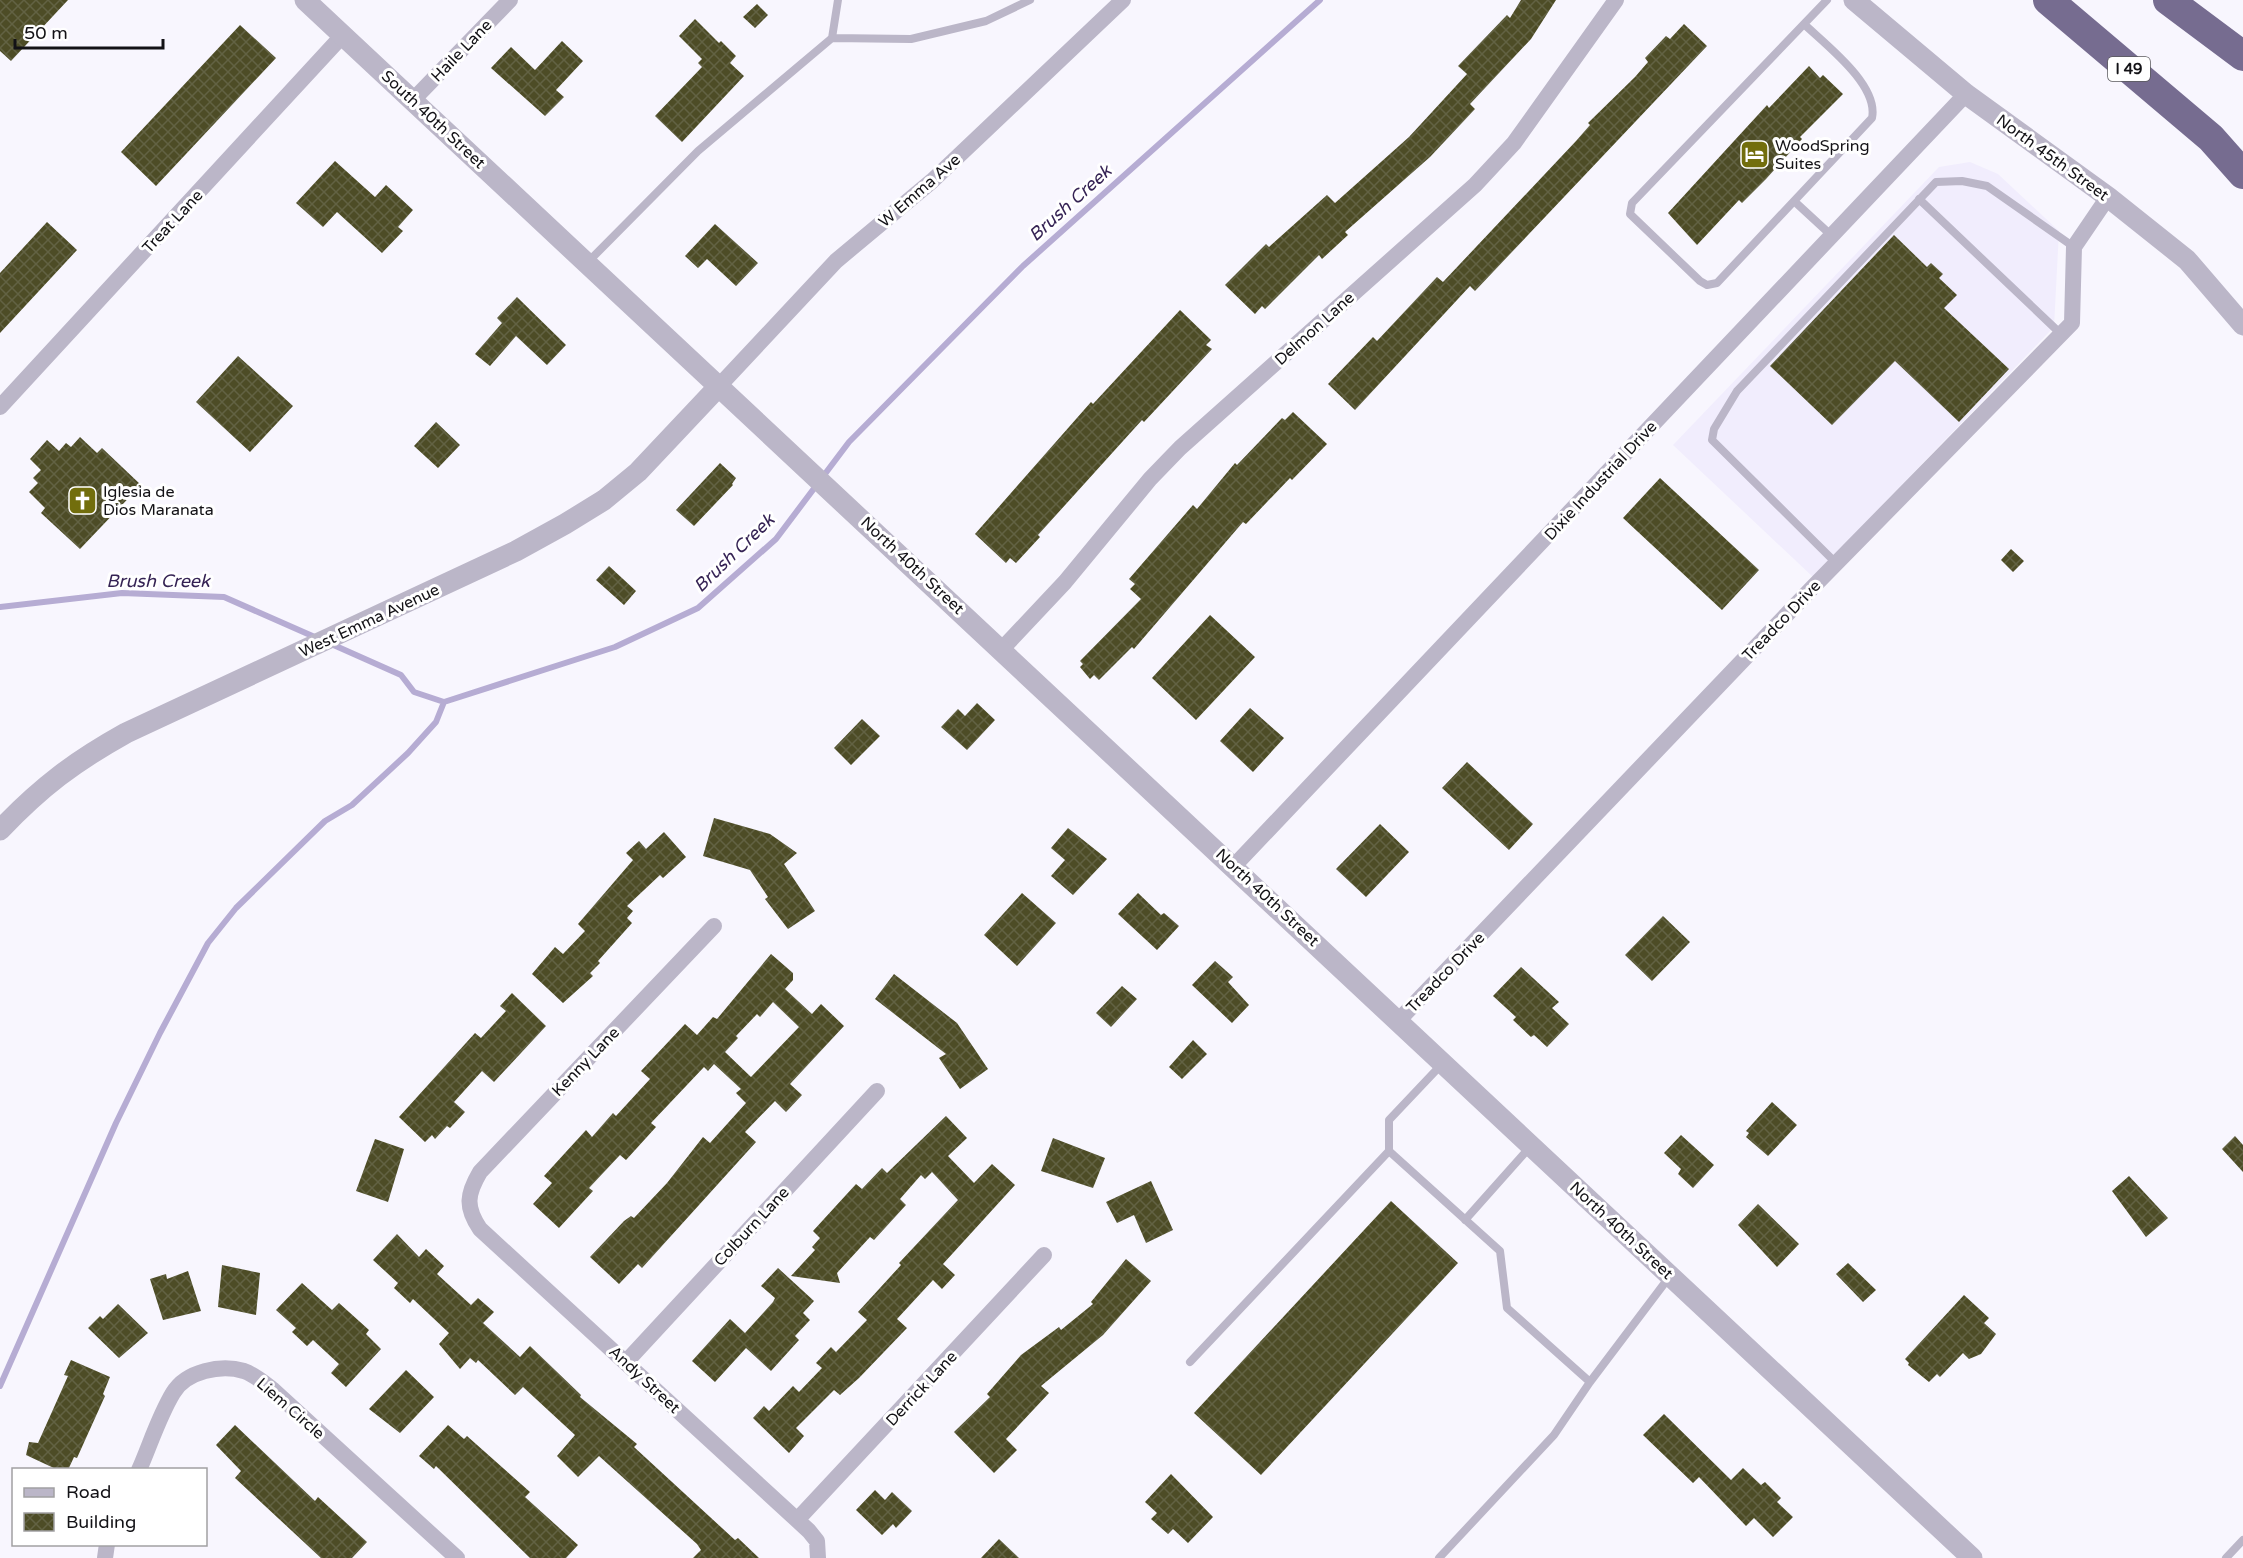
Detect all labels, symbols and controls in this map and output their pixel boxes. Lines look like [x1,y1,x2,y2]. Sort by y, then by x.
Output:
scale bar [15,12,164,50]
street label: Haile Lane [427,15,496,86]
text: 50 m [24,22,68,44]
road number: I 49 [2108,57,2150,81]
street label: South 40th Street [377,66,490,173]
street label: North 45th Street [1992,110,2113,205]
place label: WoodSpring Suites [1775,136,1870,174]
hotel icon: WoodSpring Suites [1738,138,1770,170]
street label: W Emma Ave [875,150,965,232]
water label: Brush Creek [1024,159,1117,246]
street label: Treat Lane [138,186,207,258]
street label: Delmon Lane [1271,288,1359,370]
street label: Dixie Industrial Drive [1540,417,1661,545]
place label: Iglesia de Dios Maranata [103,482,214,520]
church icon: Iglesia de Dios Maranata [66,484,98,516]
water label: Brush Creek [689,508,780,597]
street label: North 40th Street [856,513,968,619]
water label: Brush Creek [106,570,211,592]
street label: Treadco Drive [1738,576,1825,665]
street label: West Emma Avenue [296,580,443,662]
street label: North 40th Street [1211,845,1323,951]
street label: Treadco Drive [1402,928,1489,1017]
street label: Kenny Lane [548,1023,624,1101]
street label: North 40th Street [1565,1178,1677,1284]
street label: Colburn Lane [710,1183,794,1271]
street label: Andy Street [605,1342,684,1418]
street label: Derrick Lane [882,1347,962,1430]
street label: Liem Circle [252,1374,328,1444]
legend [12,1468,207,1546]
text: Road [66,1481,111,1503]
text: Building [66,1511,136,1533]

